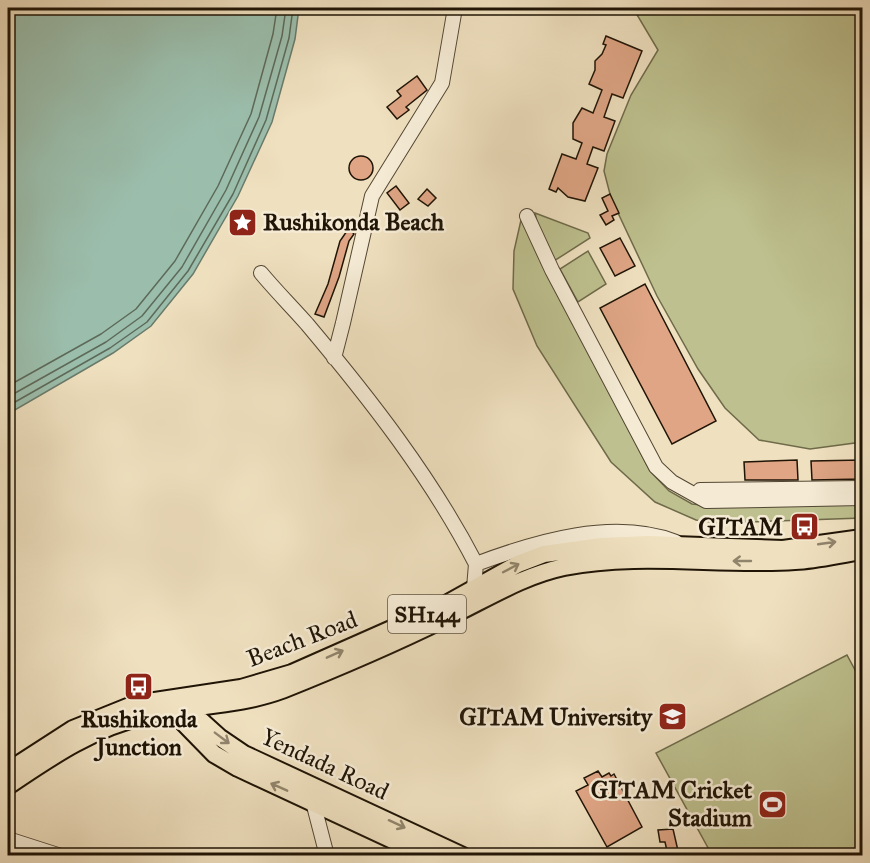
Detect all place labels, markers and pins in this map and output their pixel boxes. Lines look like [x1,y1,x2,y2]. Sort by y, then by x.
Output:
place icon: Rushikonda Beach [226,206,258,238]
place label: Rushikonda Beach [263,207,445,237]
bus stop icon: GITAM [788,511,820,543]
place label: GITAM [698,512,783,542]
bus stop icon: Rushikonda Junction [123,670,155,702]
school or university icon: GITAM University [657,701,689,733]
place label: GITAM University [459,702,654,732]
place label: Rushikonda Junction [81,704,198,762]
place label: GITAM Cricket Stadium [591,775,753,833]
sports icon: GITAM Cricket Stadium [757,788,789,820]

